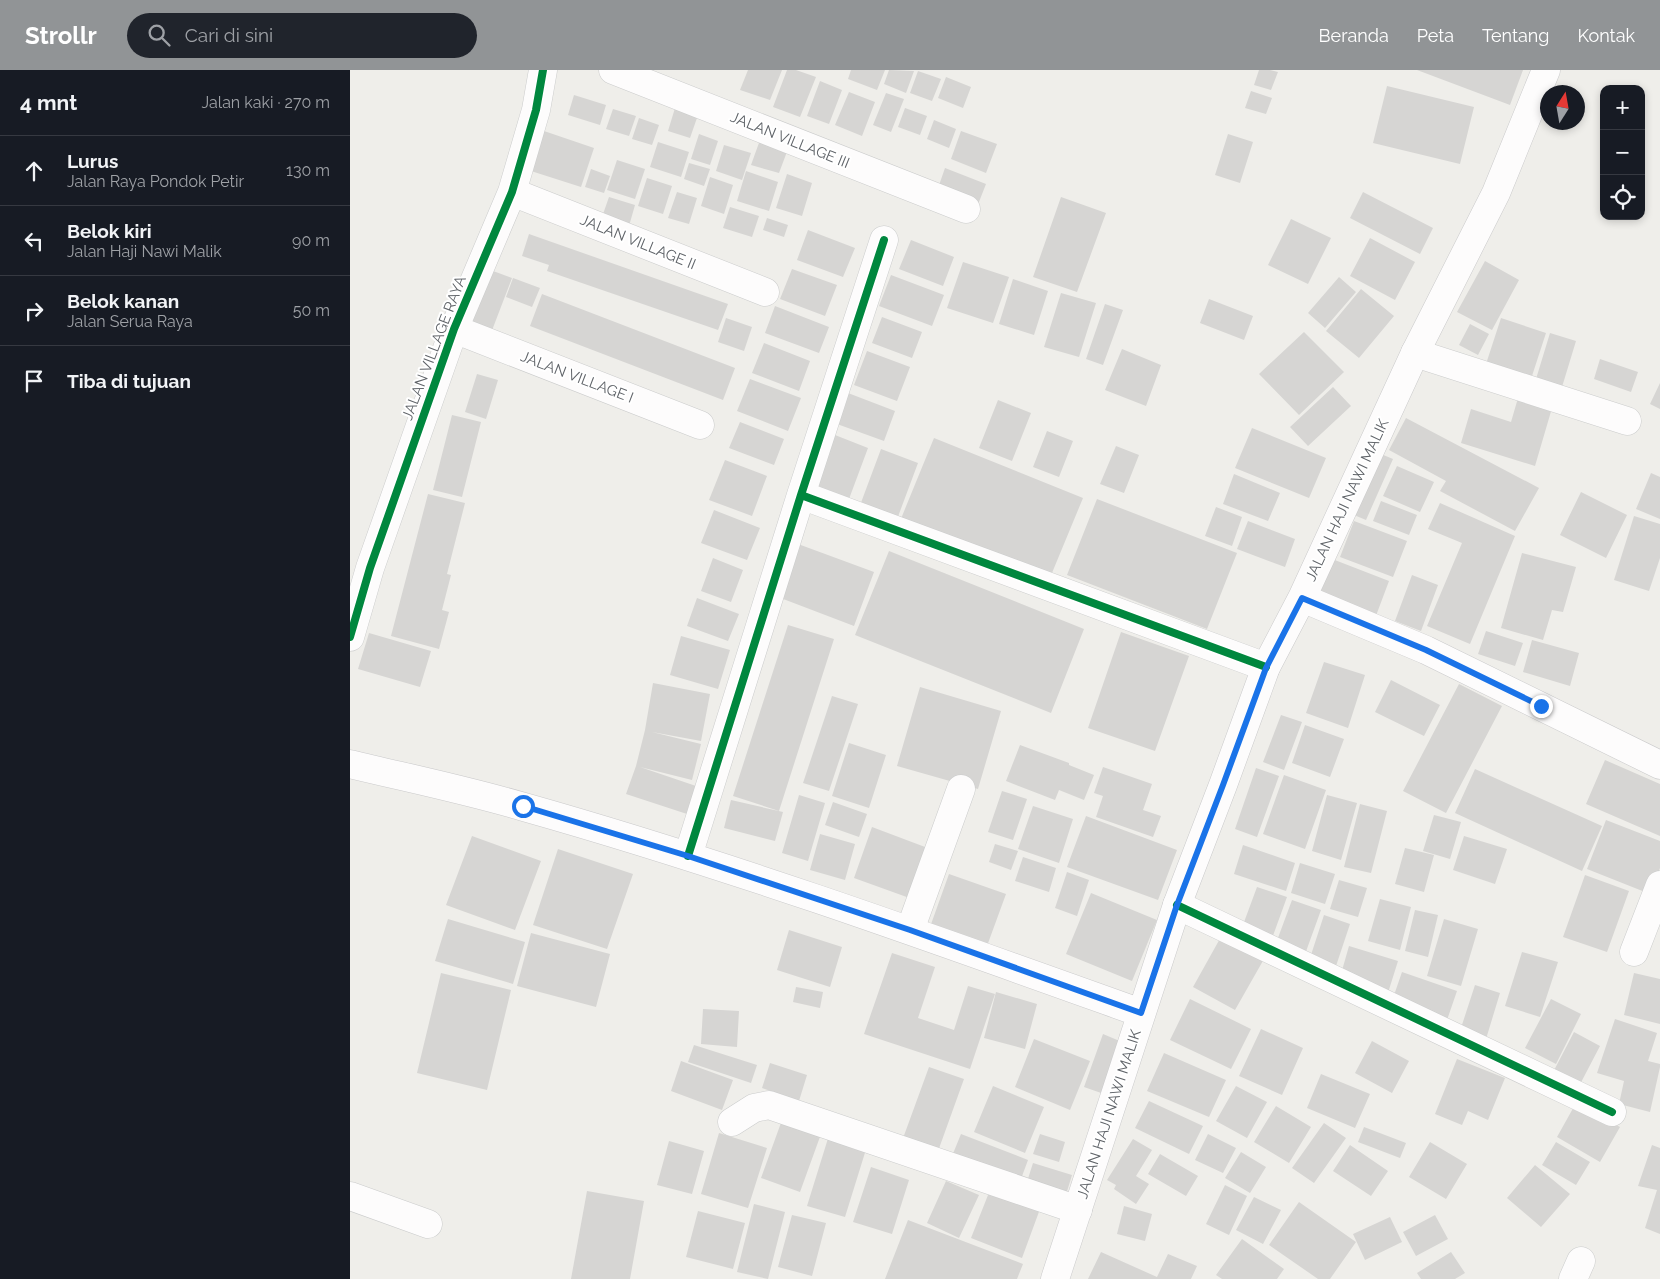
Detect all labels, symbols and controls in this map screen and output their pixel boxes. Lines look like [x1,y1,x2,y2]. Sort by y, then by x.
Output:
search box [127,13,477,58]
text: Strollr [25,21,97,50]
icon: search [145,21,173,49]
text: Cari di sini [185,24,273,46]
text: Beranda [1319,25,1389,46]
text: Peta [1417,25,1454,46]
text: Tentang [1482,25,1549,46]
text: Kontak [1577,25,1635,46]
north arrow [1540,85,1585,130]
map controls [1600,85,1645,220]
button: + [1600,85,1645,130]
text: 4 mnt [20,90,77,115]
text: Jalan kaki · 270 m [202,93,330,112]
street label: JALAN VILLAGE III [728,108,852,172]
button: − [1600,130,1645,175]
text: Lurus [67,150,118,172]
icon: ahead [20,157,48,185]
text: 130 m [286,161,330,180]
text: Jalan Raya Pondok Petir [67,172,244,191]
button: locate [1600,175,1645,220]
street label: JALAN VILLAGE II [578,211,698,273]
text: Belok kiri [67,220,152,242]
icon: left [20,227,48,255]
text: 90 m [292,231,330,250]
text: Jalan Haji Nawi Malik [67,242,222,261]
street label: JALAN VILLAGE RAYA [398,273,470,423]
text: Belok kanan [67,290,179,312]
icon: right [20,297,48,325]
text: 50 m [293,301,330,320]
text: Jalan Serua Raya [67,312,193,331]
street label: JALAN VILLAGE I [518,347,636,407]
icon: arrive [20,367,48,395]
text: Tiba di tujuan [67,370,191,392]
street label: JALAN HAJI NAWI MALIK [1301,416,1393,584]
route end [1530,695,1553,718]
route start [512,795,535,818]
street label: JALAN HAJI NAWI MALIK [1073,1027,1145,1201]

